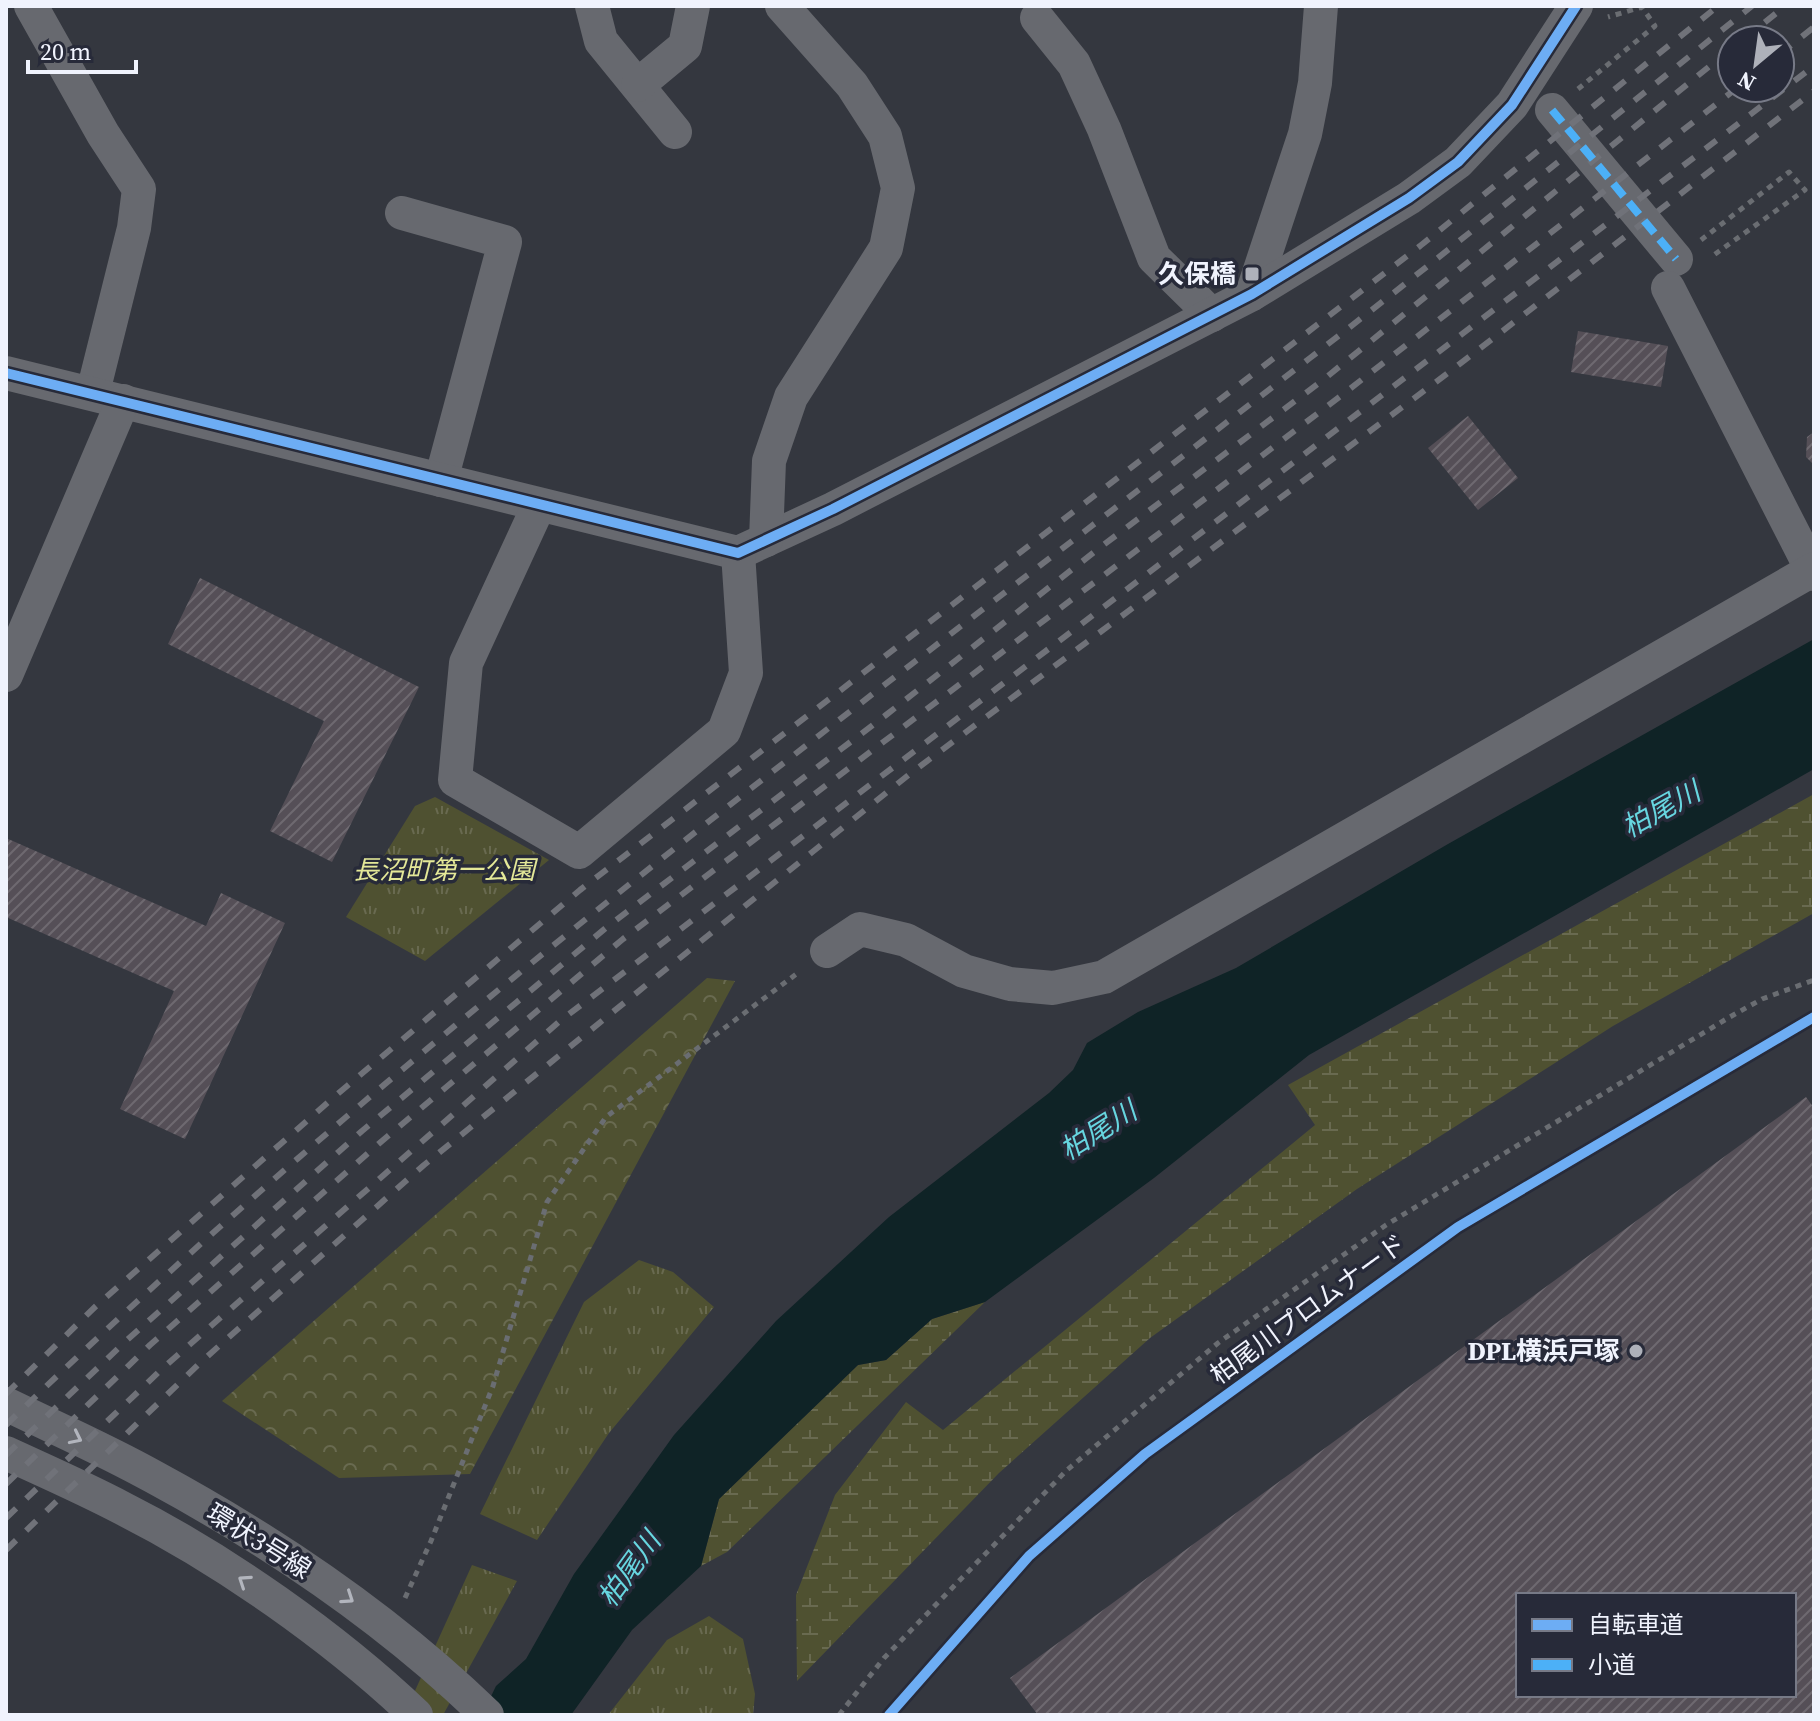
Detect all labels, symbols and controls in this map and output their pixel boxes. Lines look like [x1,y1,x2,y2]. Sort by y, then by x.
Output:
scale bar [28,24,136,74]
north arrow [1716,24,1796,104]
text: 20 m [40,35,91,68]
text: N [1732,64,1761,98]
place label: 久保橋 [1158,256,1236,292]
marker: 久保橋 [1243,265,1261,283]
water label: 柏尾川 [1615,771,1710,846]
park label: 長沼町第一公園 [353,852,539,888]
water label: 柏尾川 [1052,1090,1146,1168]
street label: 柏尾川プロムナード [1203,1226,1413,1392]
place label: DPL横浜戸塚 [1468,1333,1620,1369]
marker: DPL横浜戸塚 [1627,1342,1645,1360]
one-way arrow [68,1429,82,1445]
street label: 環状3号線 [200,1495,318,1587]
water label: 柏尾川 [589,1521,671,1614]
one-way arrow [239,1576,253,1591]
one-way arrow [339,1589,353,1604]
legend [1516,1593,1796,1697]
text: 自転車道 [1588,1608,1684,1641]
text: 小道 [1588,1648,1636,1681]

